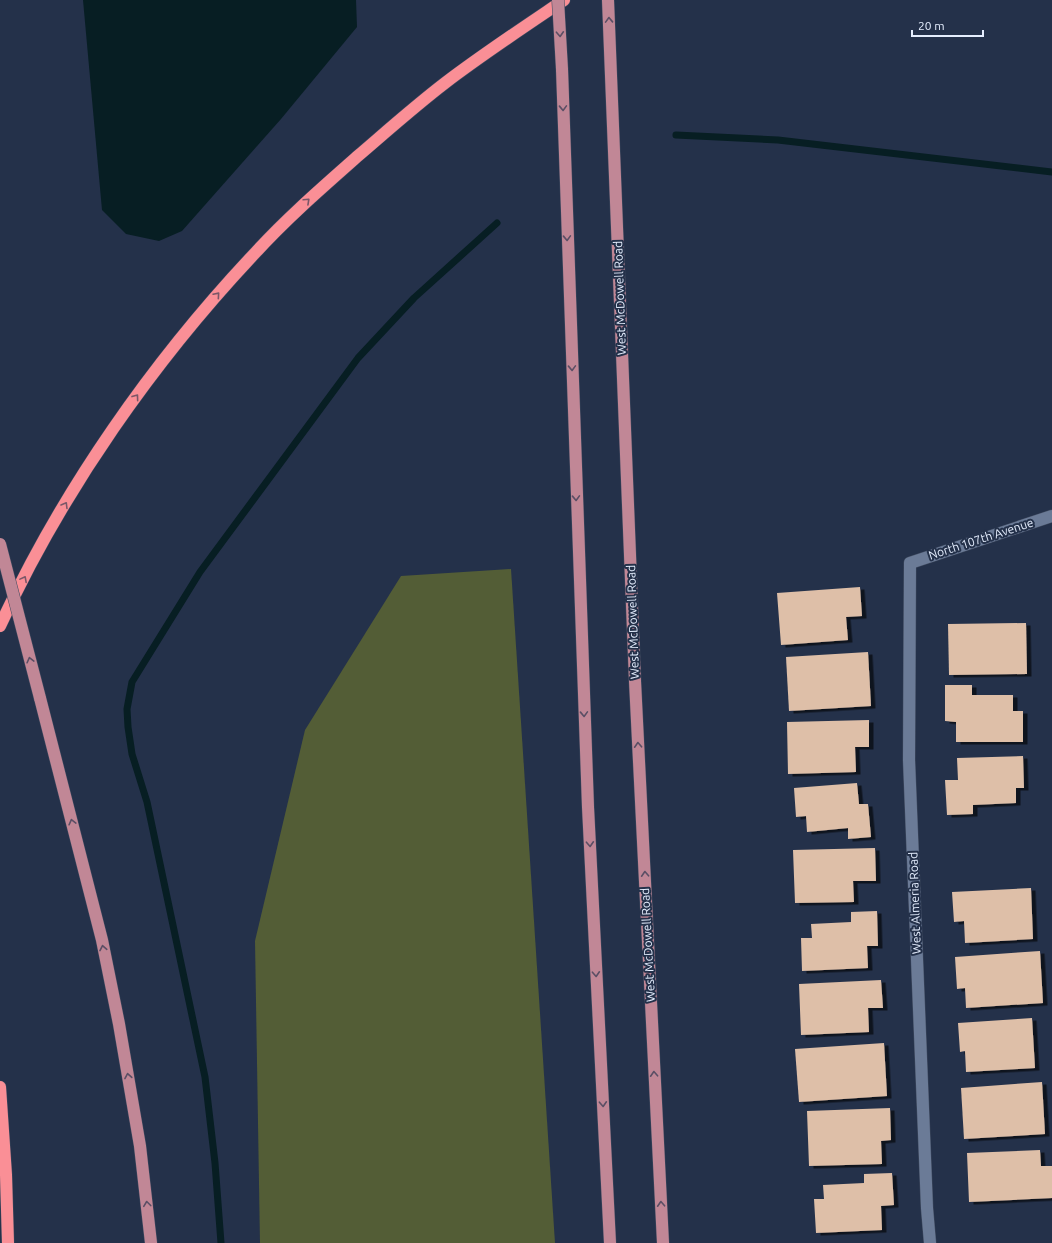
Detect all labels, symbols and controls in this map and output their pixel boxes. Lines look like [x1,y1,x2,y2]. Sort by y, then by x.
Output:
scale bar [912,12,983,38]
one-way arrow [605,17,613,23]
text: 20 m [918,19,945,32]
one-way arrow [555,31,564,37]
one-way arrow [559,105,567,111]
one-way arrow [302,198,310,206]
one-way arrow [563,235,571,241]
street label: West McDowell Road [611,241,628,355]
one-way arrow [213,292,220,300]
one-way arrow [567,365,576,371]
one-way arrow [132,394,139,401]
one-way arrow [572,495,580,501]
one-way arrow [61,502,68,509]
street label: North 107th Avenue [927,515,1035,562]
street label: West McDowell Road [624,565,641,679]
one-way arrow [19,576,27,583]
one-way arrow [26,657,35,664]
one-way arrow [580,711,588,717]
one-way arrow [634,742,642,748]
one-way arrow [68,819,76,825]
one-way arrow [585,841,594,847]
street label: West Almeria Road [906,852,923,954]
one-way arrow [640,871,649,877]
street label: West McDowell Road [638,888,657,1002]
one-way arrow [100,945,108,951]
one-way arrow [592,971,601,977]
one-way arrow [650,1071,659,1077]
one-way arrow [124,1073,132,1079]
one-way arrow [599,1101,607,1107]
one-way arrow [143,1201,152,1207]
one-way arrow [657,1201,665,1207]

